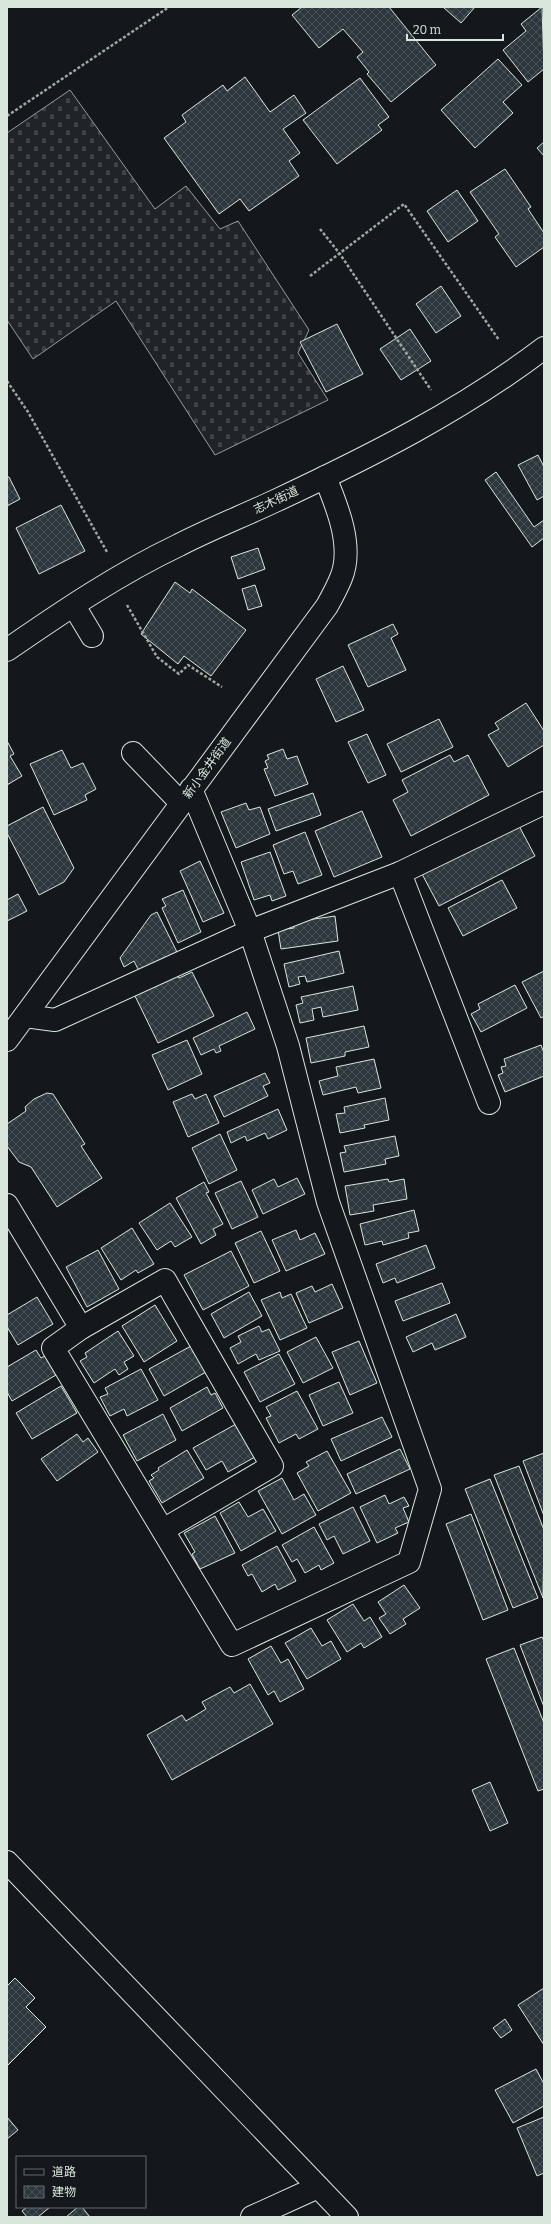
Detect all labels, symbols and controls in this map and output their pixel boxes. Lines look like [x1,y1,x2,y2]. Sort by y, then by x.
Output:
scale bar [407,16,503,42]
text: 20 m [413,23,442,37]
street label: 志木街道 [251,484,301,516]
street label: 新小金井街道 [180,735,234,801]
legend [16,2156,146,2208]
text: 道路 [52,2165,76,2179]
text: 建物 [52,2185,76,2199]

